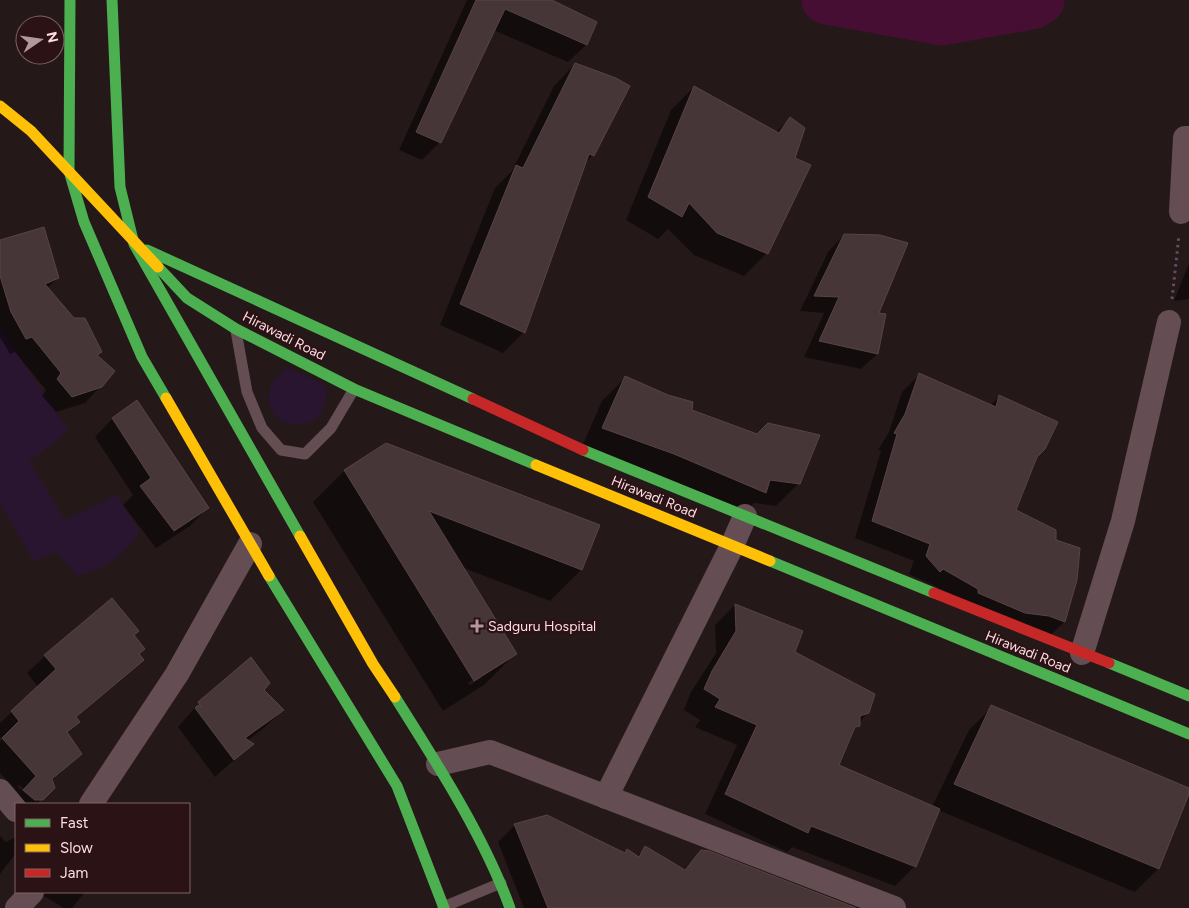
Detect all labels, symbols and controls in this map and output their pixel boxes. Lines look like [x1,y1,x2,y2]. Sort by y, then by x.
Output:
north arrow [15,15,65,65]
text: N [43,30,62,44]
street label: Hirawadi Road [240,308,328,364]
street label: Hirawadi Road [609,472,699,522]
place label: Sadguru Hospital [488,618,596,635]
marker: Sadguru Hospital [470,619,484,633]
street label: Hirawadi Road [983,627,1073,677]
legend [15,803,190,893]
text: Fast [60,814,89,832]
text: Slow [60,839,93,857]
text: Jam [60,864,88,882]

